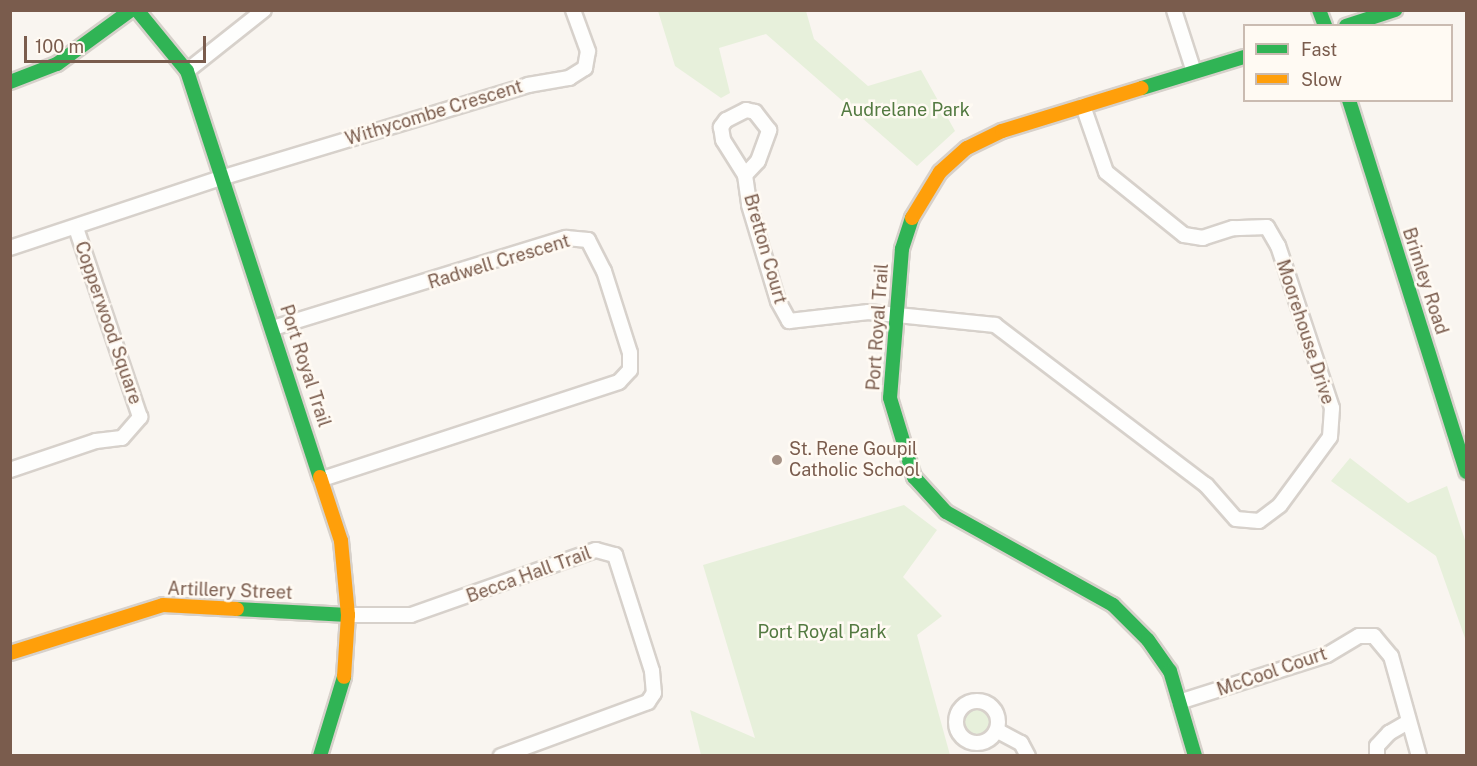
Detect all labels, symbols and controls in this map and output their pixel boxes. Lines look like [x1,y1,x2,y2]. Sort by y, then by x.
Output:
scale bar [27,24,208,62]
legend [1243,24,1453,102]
text: 100 m [35,36,84,57]
text: Fast [1301,39,1337,60]
text: Slow [1301,69,1342,90]
street label: Withycombe Crescent [343,76,525,150]
park label: Audrelane Park [840,99,970,121]
street label: Bretton Court [739,192,791,306]
street label: Brimley Road [1398,225,1452,337]
street label: Radwell Crescent [425,230,573,294]
street label: Copperwood Square [70,239,146,407]
street label: Moorehouse Drive [1271,257,1339,407]
street label: Port Royal Trail [863,263,893,391]
street label: Port Royal Trail [275,302,335,430]
place label: St. Rene Goupil Catholic School [789,439,920,482]
marker: St. Rene Goupil Catholic School [770,453,784,467]
street label: Becca Hall Trail [464,542,594,608]
street label: Artillery Street [167,578,293,604]
park label: Port Royal Park [757,621,887,643]
street label: McCool Court [1214,643,1330,701]

